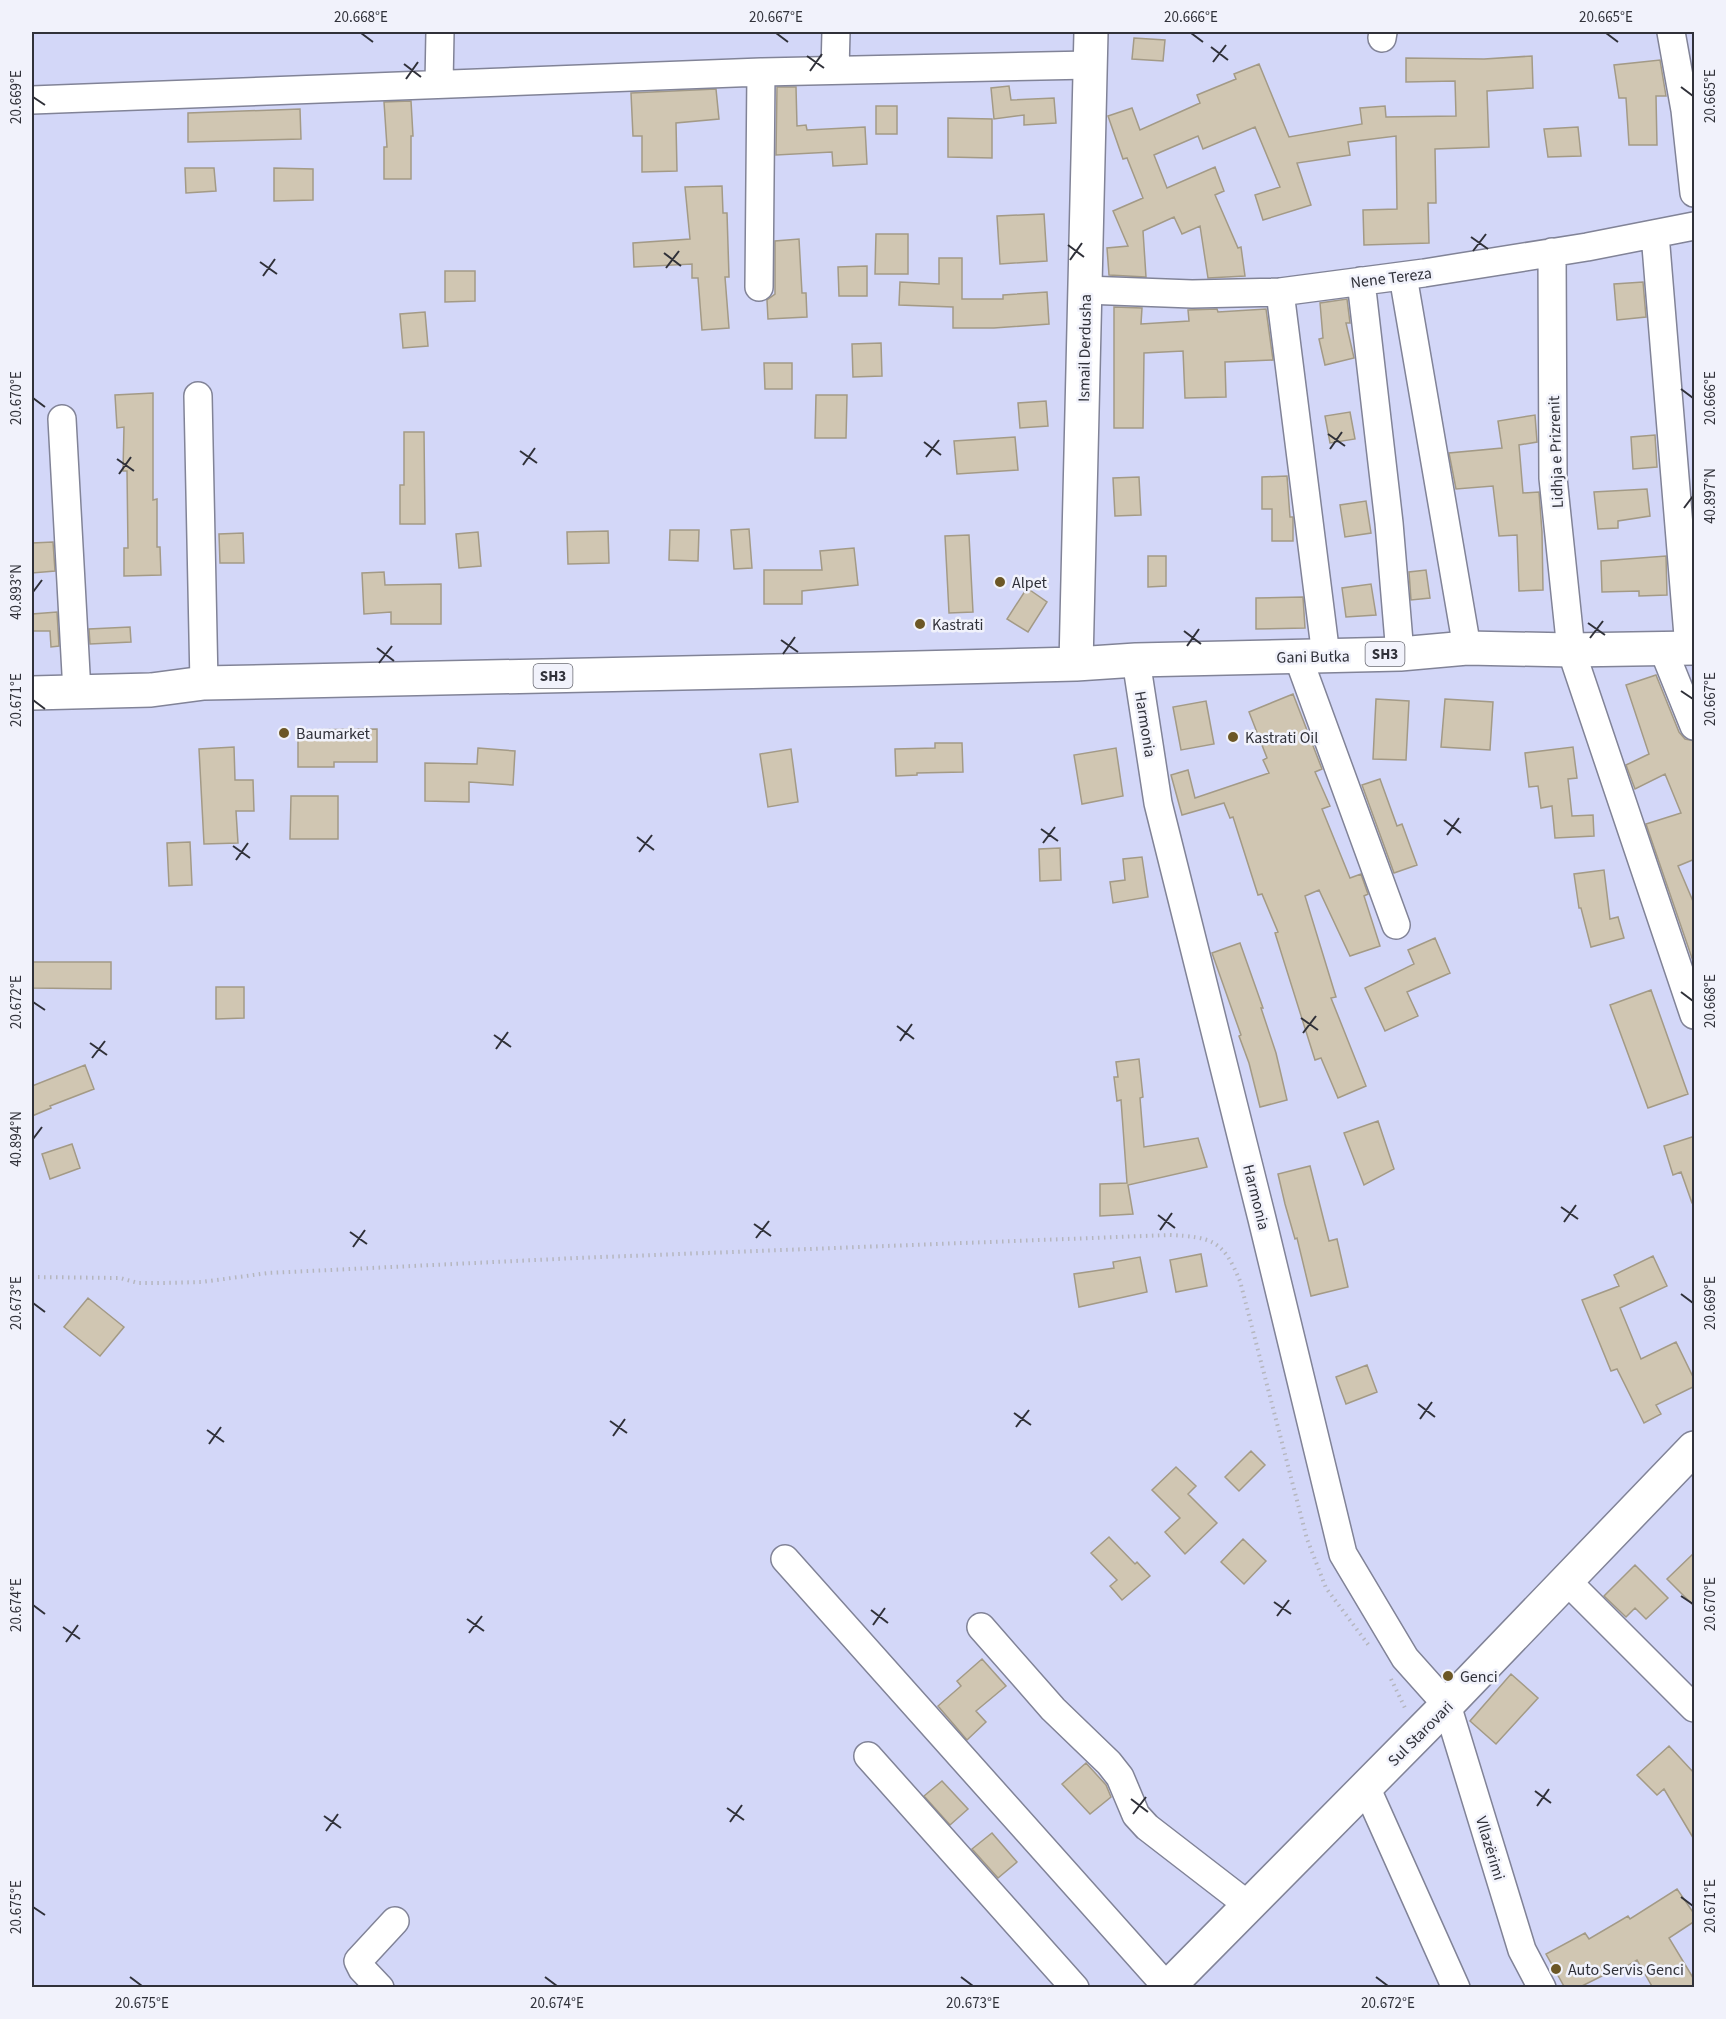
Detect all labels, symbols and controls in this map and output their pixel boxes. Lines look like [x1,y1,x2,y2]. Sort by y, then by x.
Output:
text: 20.668°E [334,7,388,28]
text: 20.667°E [749,7,803,28]
text: 20.666°E [1164,7,1218,28]
text: 20.665°E [1579,7,1633,28]
text: 20.665°E [1700,69,1721,123]
text: 20.669°E [6,70,27,124]
street label: Nene Tereza [1349,262,1433,294]
street label: Ismail Derdusha [1073,294,1097,402]
text: 20.670°E [6,371,27,425]
text: 20.666°E [1700,371,1721,425]
street label: Lidhja e Prizrenit [1543,395,1569,509]
text: 40.897°N [1700,468,1721,524]
text: 40.893°N [6,564,27,620]
place label: Alpet [1012,572,1047,594]
marker: Alpet [993,575,1007,589]
place label: Kastrati [932,614,983,636]
marker: Kastrati [913,617,927,631]
road number: SH3 [1366,642,1404,666]
street label: Gani Butka [1276,645,1350,669]
road number: SH3 [534,664,572,688]
text: 20.667°E [1700,672,1721,726]
text: 20.671°E [6,673,27,727]
street label: Harmonia [1129,689,1161,759]
place label: Baumarket [296,723,370,745]
marker: Baumarket [277,726,291,740]
place label: Kastrati Oil [1245,727,1318,749]
marker: Kastrati Oil [1226,730,1240,744]
text: 20.668°E [1700,974,1721,1028]
text: 20.672°E [6,975,27,1029]
text: 40.894°N [6,1111,27,1167]
street label: Harmonia [1237,1162,1275,1232]
text: 20.673°E [6,1276,27,1330]
text: 20.669°E [1700,1276,1721,1330]
text: 20.670°E [1700,1577,1721,1631]
text: 20.674°E [6,1578,27,1632]
place label: Genci [1460,1666,1498,1688]
marker: Genci [1441,1669,1455,1683]
street label: Sul Starovari [1383,1696,1458,1771]
street label: Vllazërimi [1470,1814,1510,1883]
text: 20.671°E [1700,1879,1721,1933]
text: 20.675°E [6,1880,27,1934]
place label: Auto Servis Genci [1568,1959,1684,1981]
marker: Auto Servis Genci [1549,1962,1563,1976]
text: 20.675°E [115,1993,169,2014]
text: 20.674°E [530,1993,584,2014]
text: 20.673°E [946,1993,1000,2014]
text: 20.672°E [1361,1993,1415,2014]

